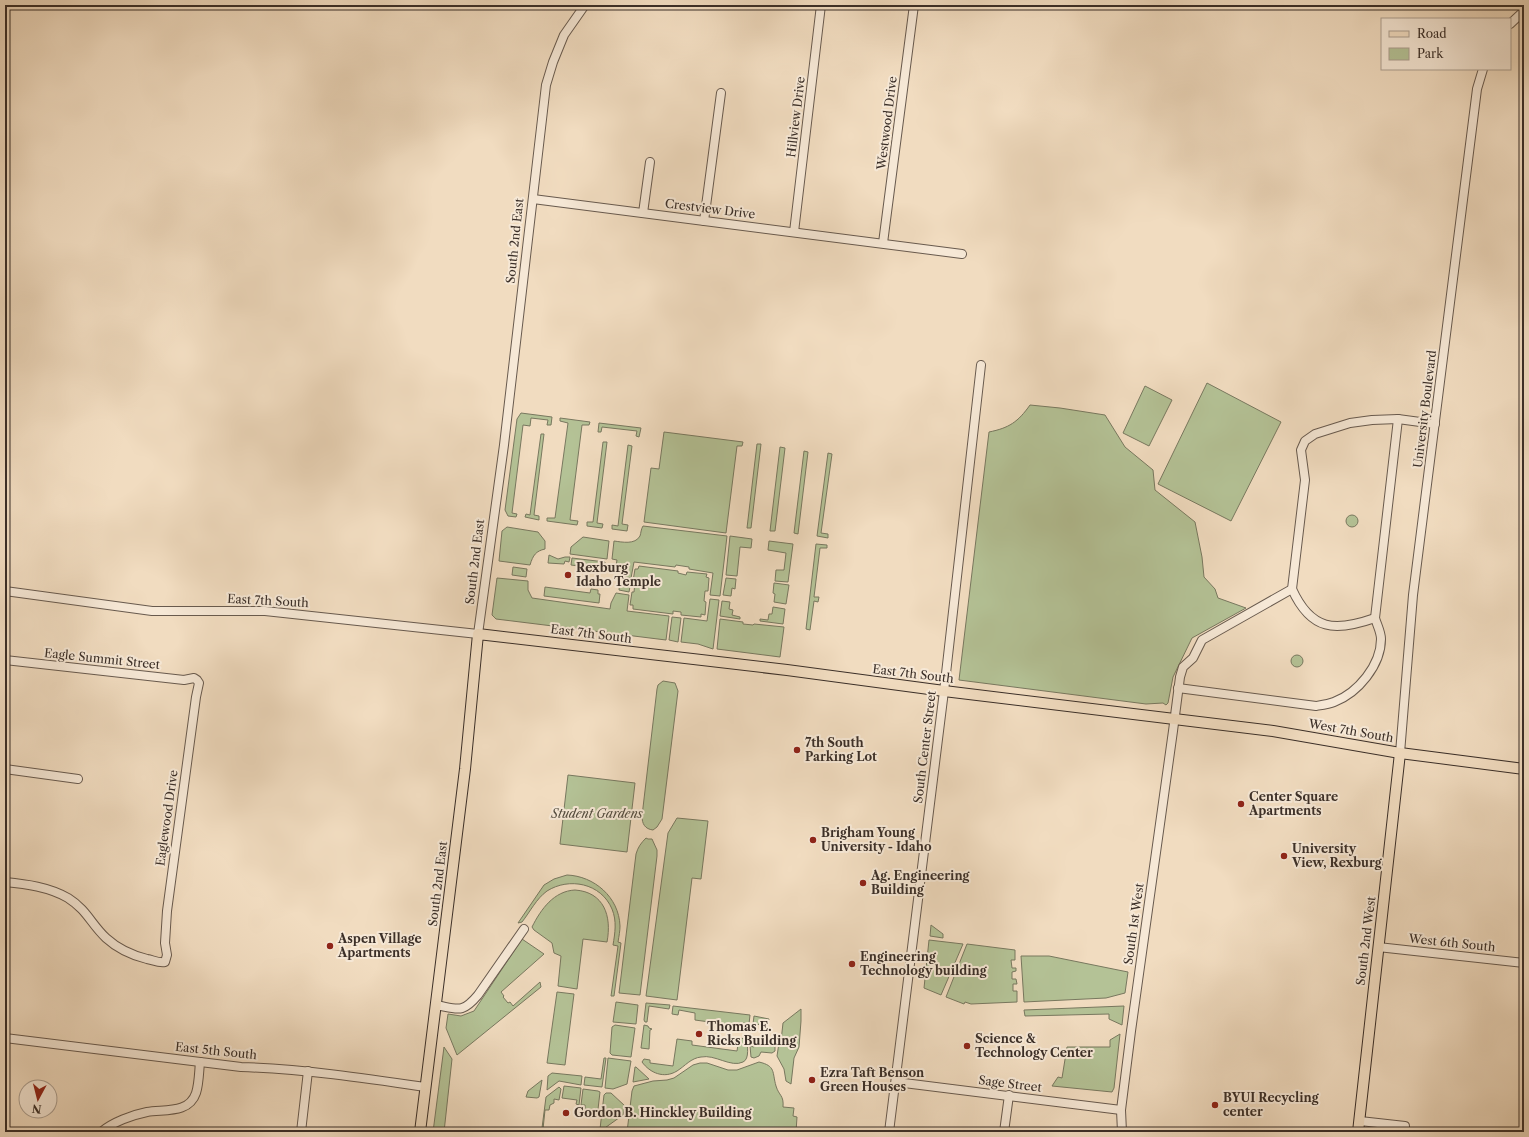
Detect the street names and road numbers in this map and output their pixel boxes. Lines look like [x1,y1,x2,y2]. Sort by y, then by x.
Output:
street label: Hillview Drive [783,75,808,158]
street label: Westwood Drive [873,75,900,172]
street label: Crestview Drive [664,196,756,222]
street label: South 2nd East [503,197,527,284]
street label: University Boulevard [1410,349,1439,469]
street label: South 2nd East [462,518,487,605]
street label: East 7th South [227,591,310,610]
street label: East 7th South [550,621,633,646]
street label: Eagle Summit Street [43,645,161,672]
street label: East 7th South [872,661,955,686]
street label: South Center Street [910,689,939,804]
street label: West 7th South [1306,715,1395,745]
street label: Eaglewood Drive [152,769,181,867]
street label: South 2nd East [425,840,450,927]
street label: South 1st West [1120,881,1147,966]
street label: South 2nd West [1353,895,1378,986]
street label: West 6th South [1407,930,1497,955]
street label: East 5th South [174,1039,258,1062]
street label: Sage Street [978,1072,1043,1095]

